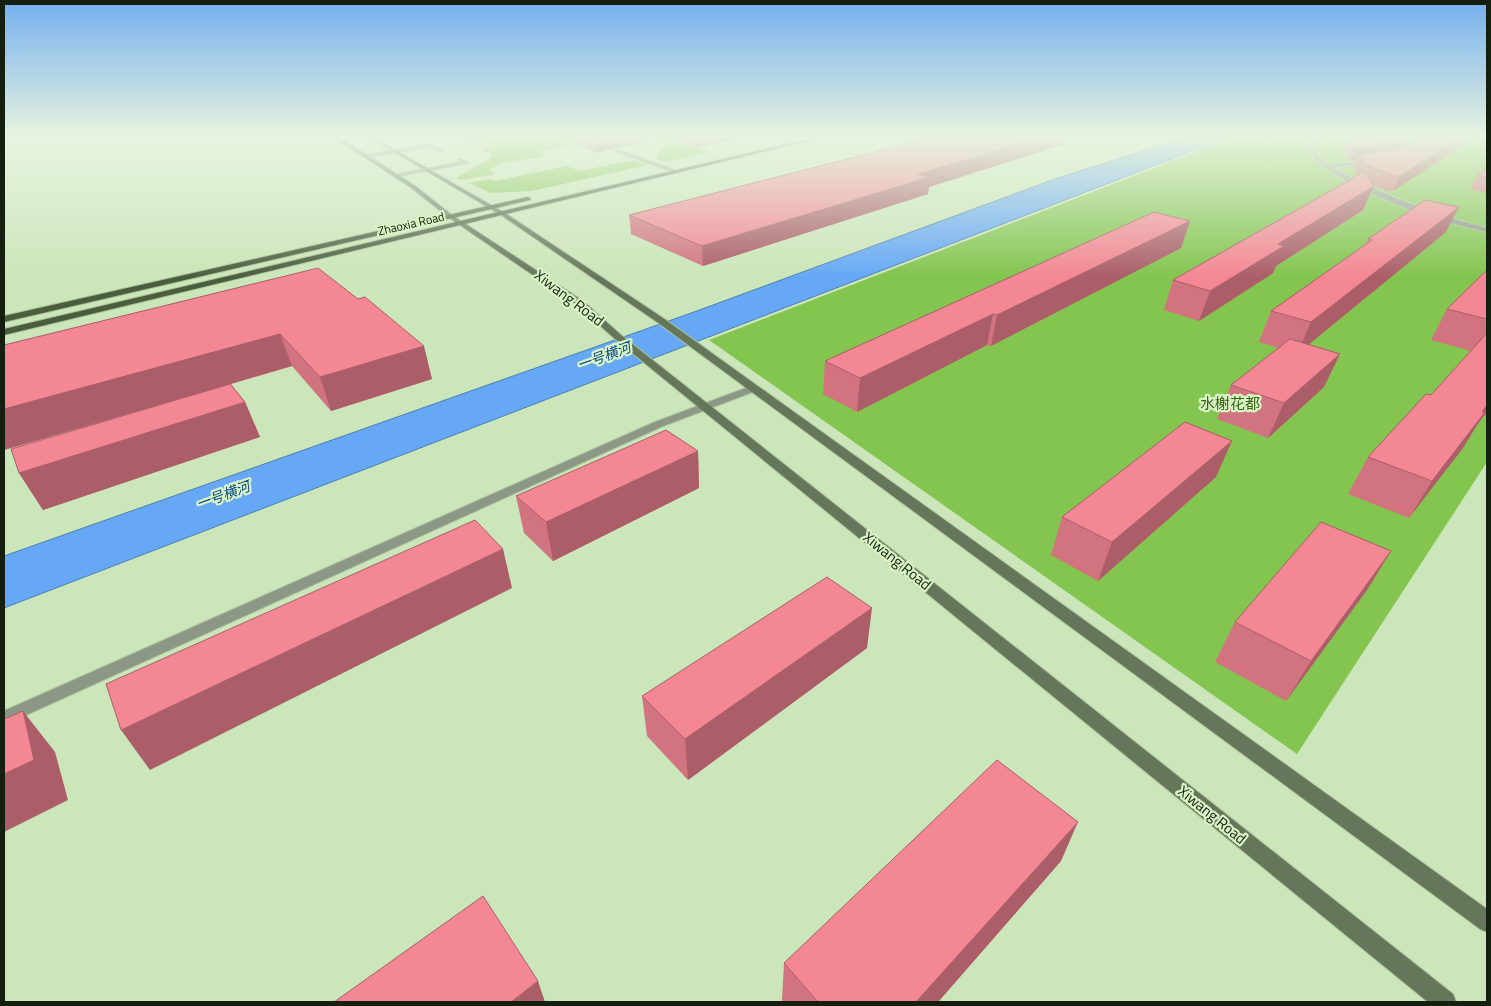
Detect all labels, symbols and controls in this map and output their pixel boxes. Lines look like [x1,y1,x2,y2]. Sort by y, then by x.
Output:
street label: Zhaoxia Road [376,207,446,240]
street label: Xiwang Road [530,264,609,331]
water label: 一号横河 [574,335,637,375]
park label: 水榭花都 [1200,392,1260,415]
water label: 一号横河 [193,474,256,514]
street label: Xiwang Road [858,526,936,595]
street label: Xiwang Road [1173,780,1251,849]

